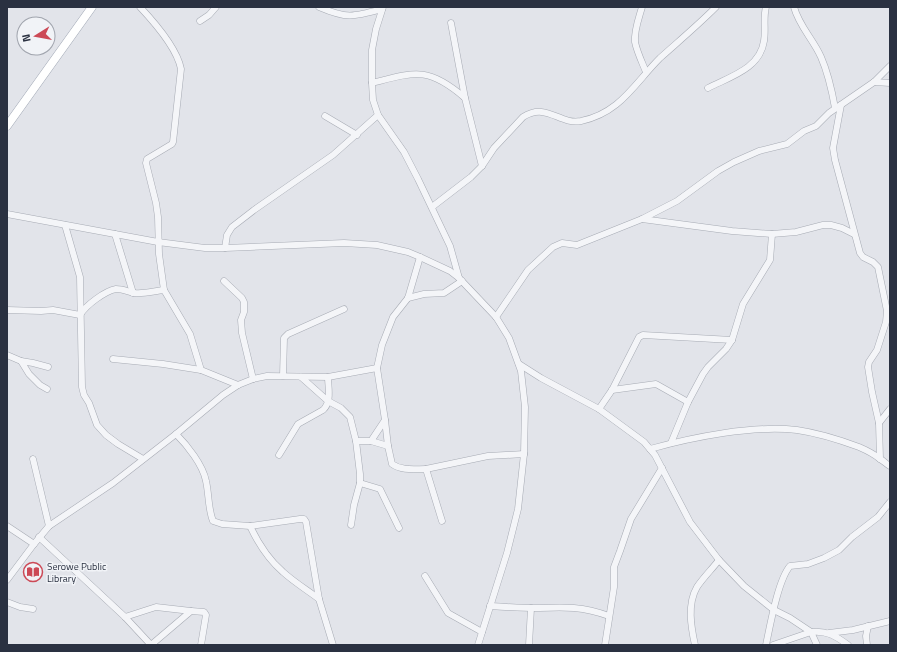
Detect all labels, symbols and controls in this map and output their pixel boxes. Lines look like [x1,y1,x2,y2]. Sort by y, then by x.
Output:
north arrow [16,16,56,56]
text: N [18,33,35,43]
place label: Serowe Public Library [47,559,106,586]
library icon: Serowe Public Library [22,561,44,583]

